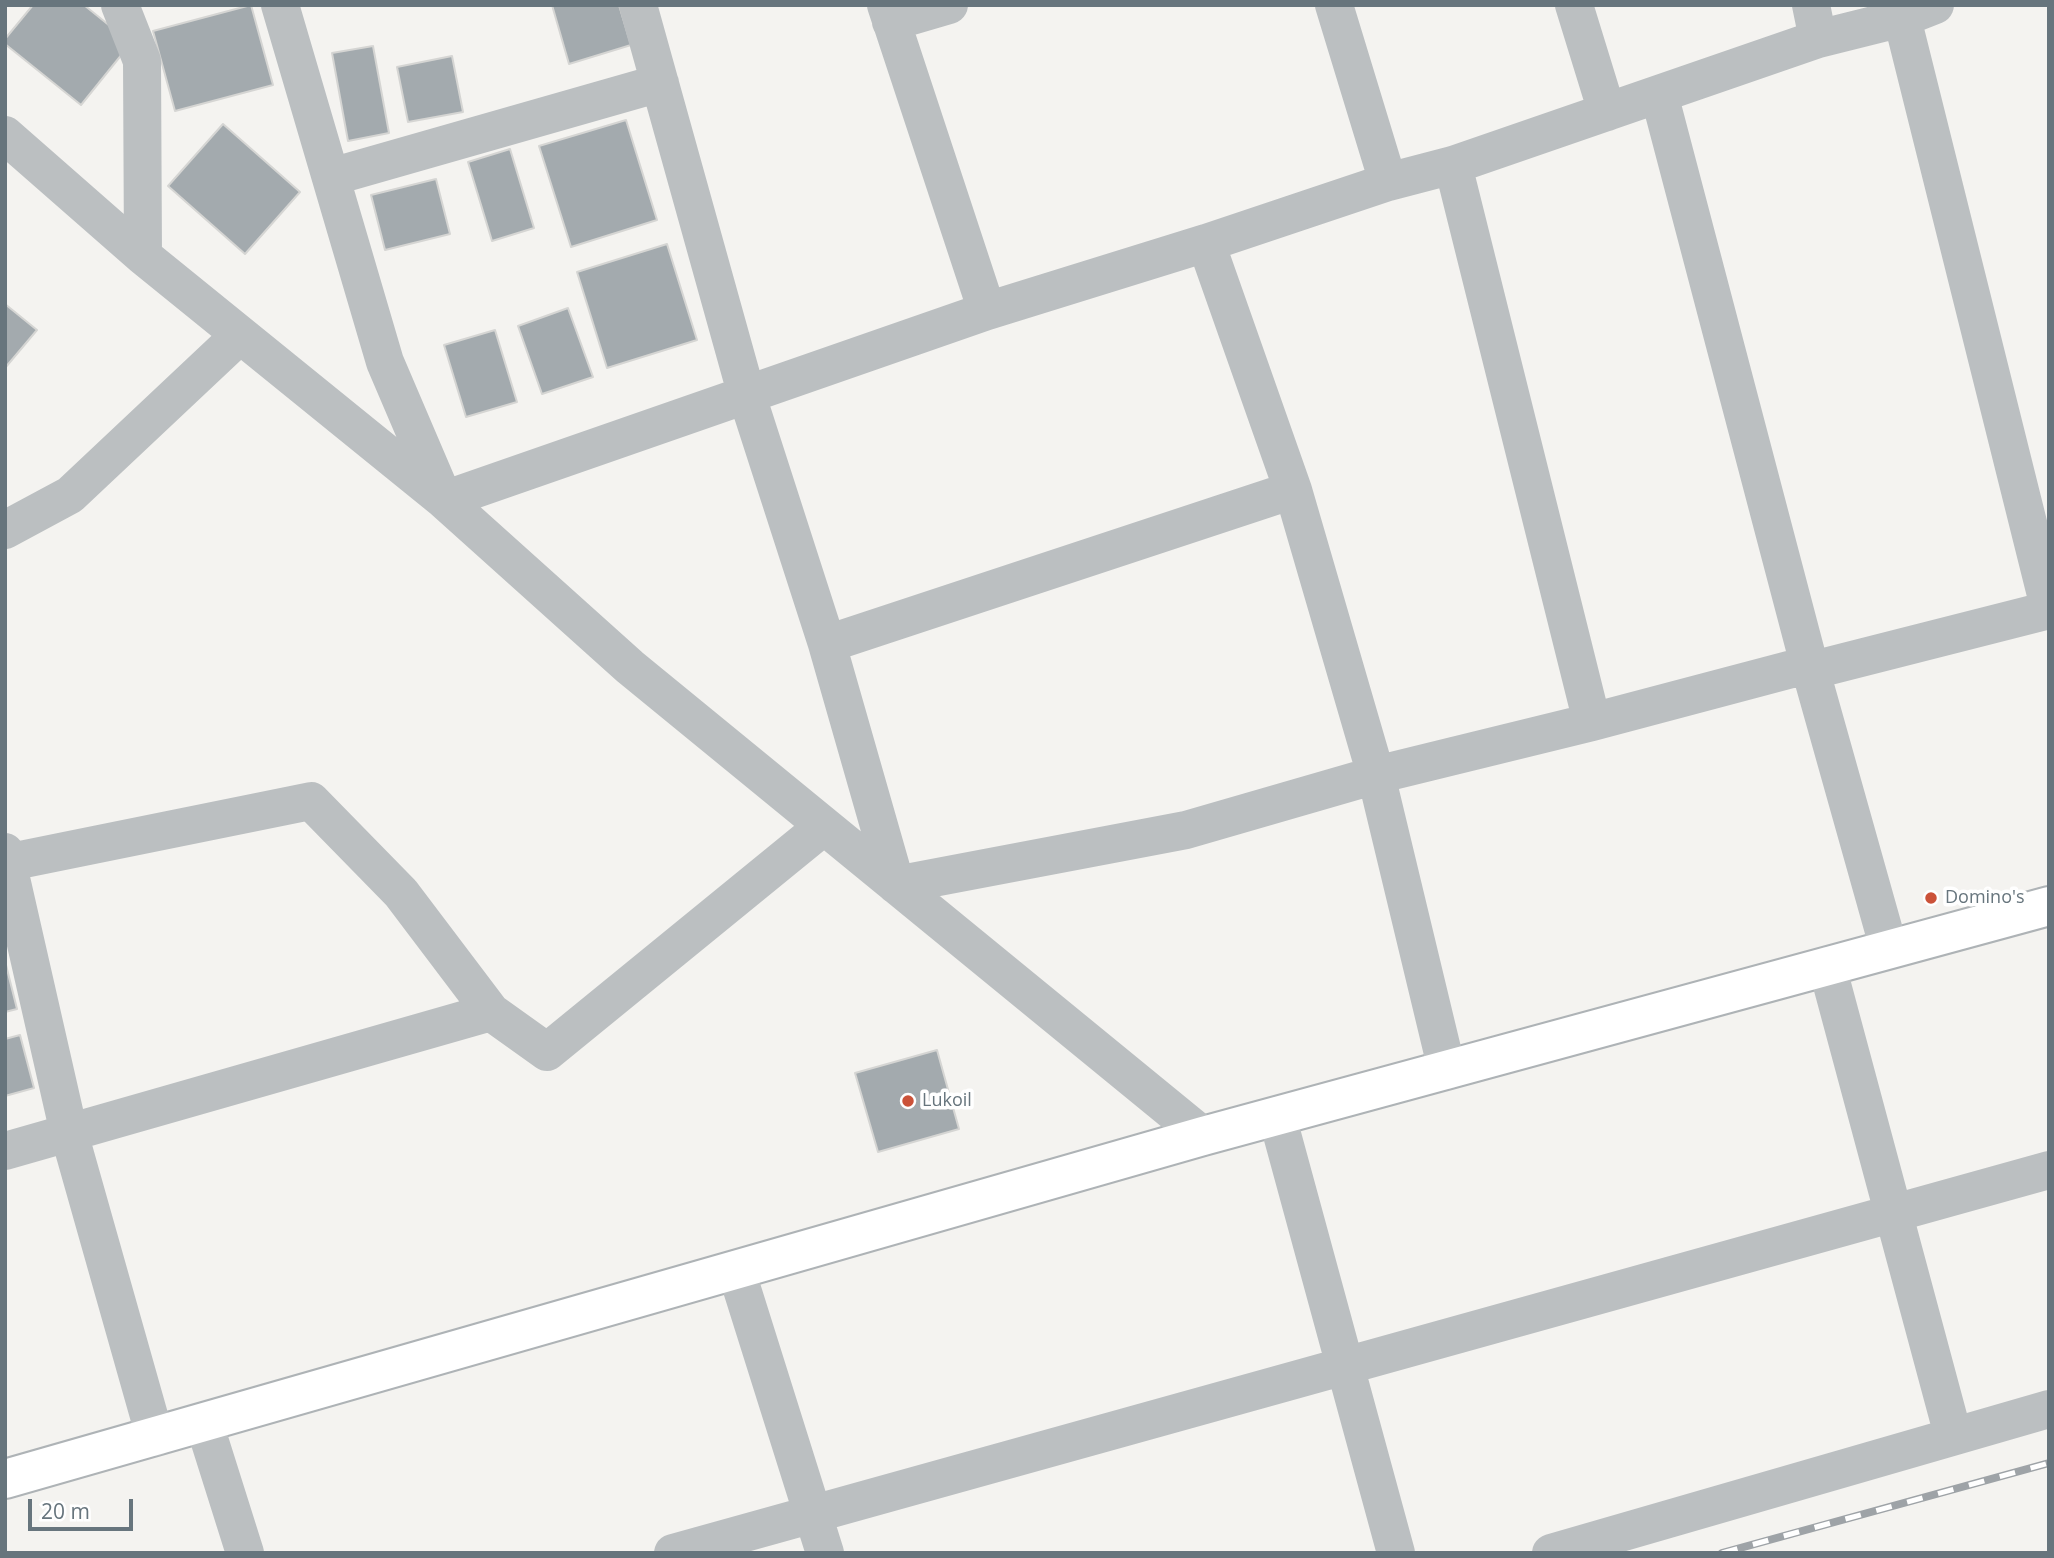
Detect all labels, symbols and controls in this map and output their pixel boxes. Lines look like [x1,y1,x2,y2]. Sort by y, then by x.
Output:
place label: Domino's [1945,887,2024,909]
marker: Domino's [1923,890,1939,906]
place label: Lukoil [922,1090,972,1112]
marker: Lukoil [900,1093,916,1109]
scale bar [32,1484,136,1528]
text: 20 m [41,1497,90,1525]

